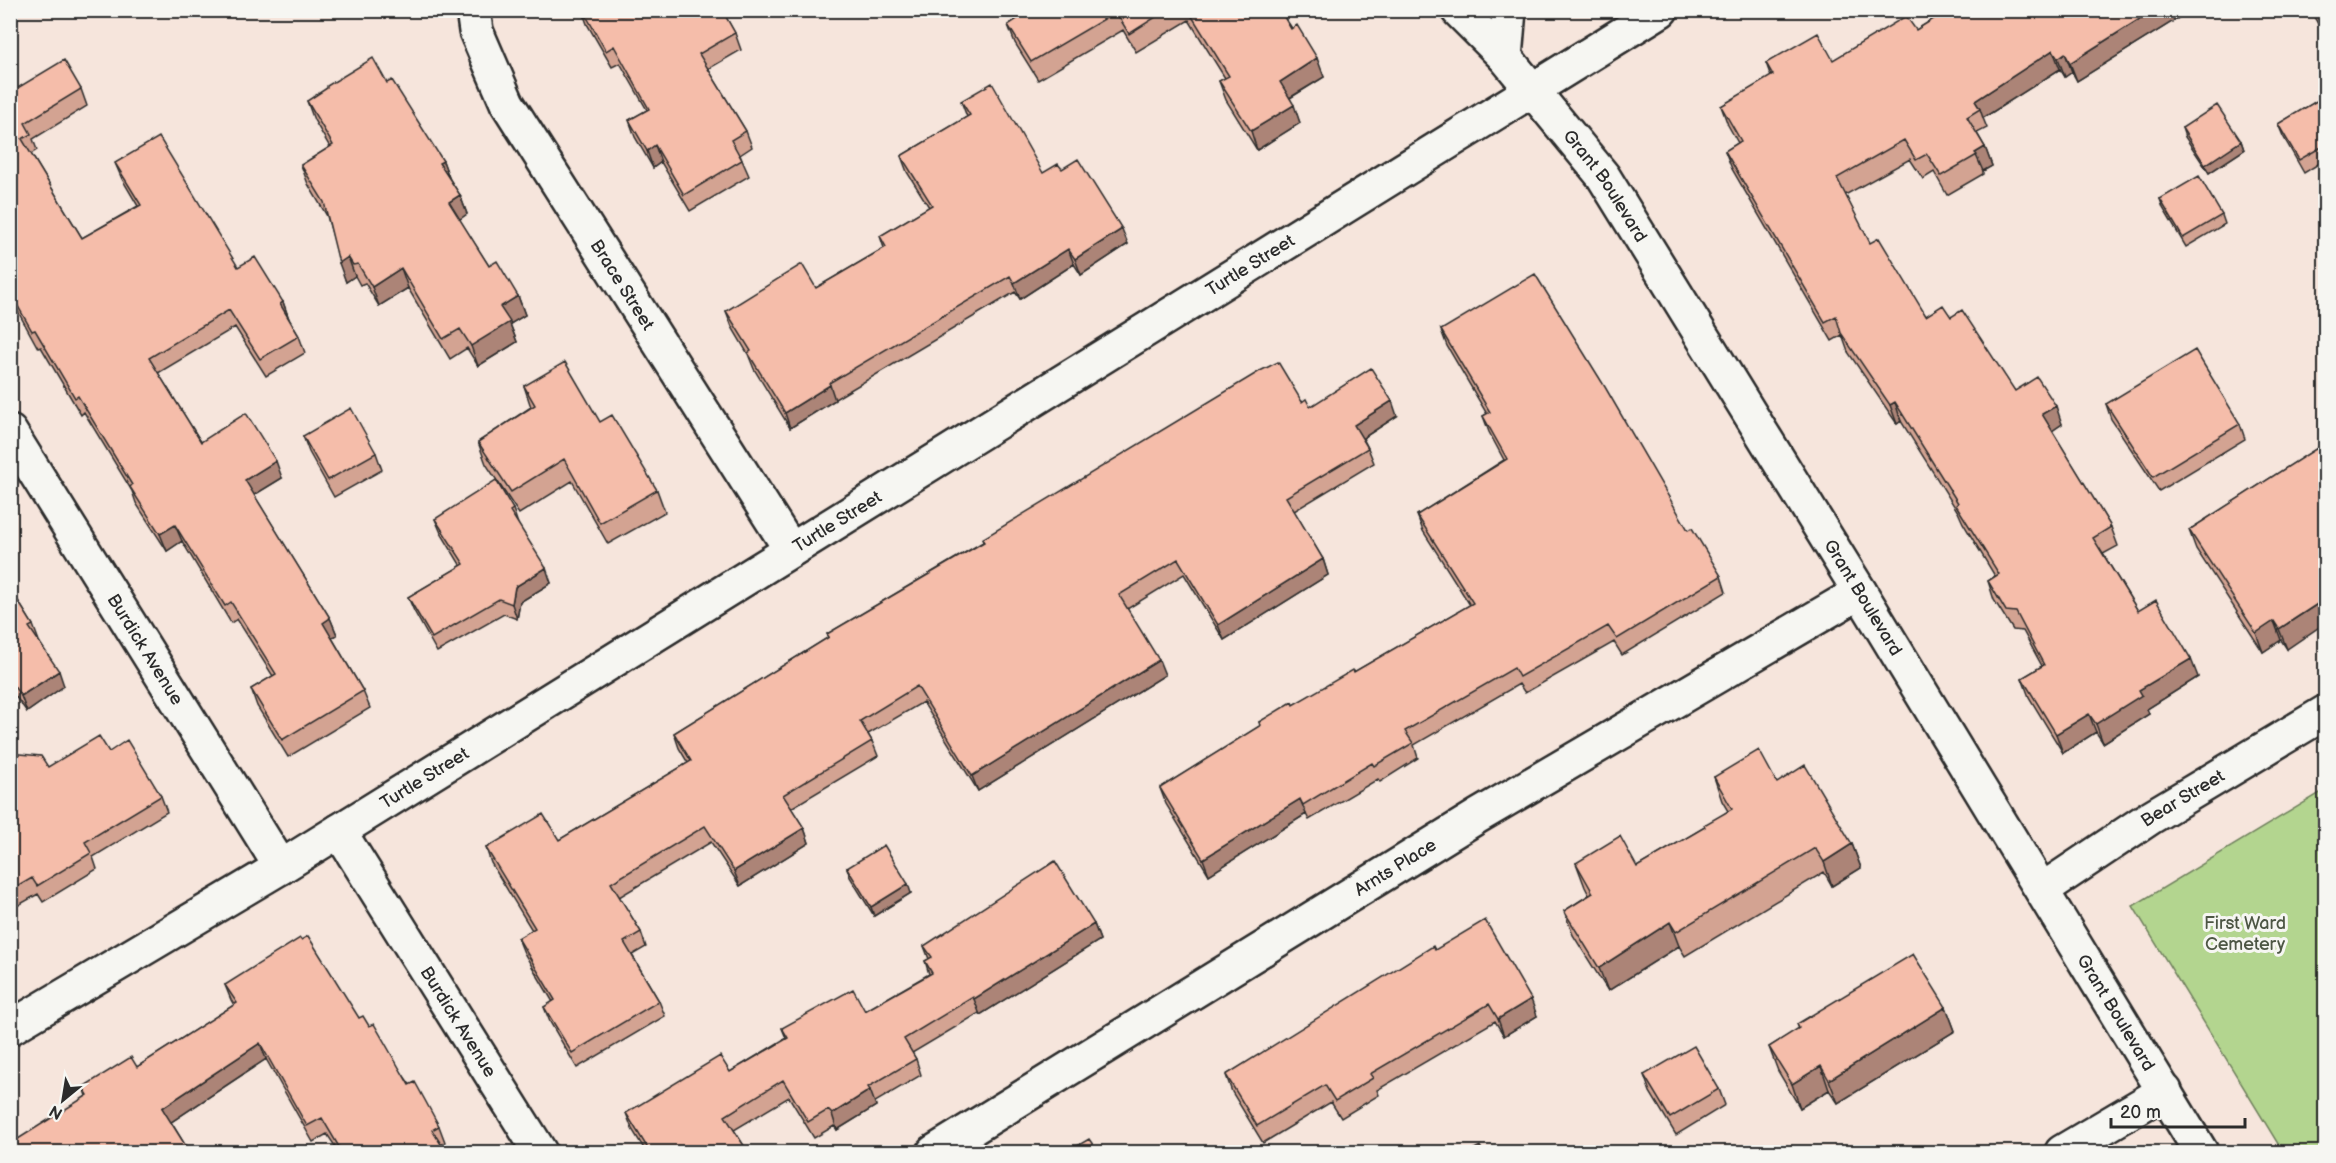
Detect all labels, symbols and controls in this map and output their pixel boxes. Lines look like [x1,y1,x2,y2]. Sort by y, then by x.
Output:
street label: Grant Boulevard [1559,125,1652,246]
street label: Turtle Street [1202,230,1299,301]
street label: Brace Street [586,236,659,334]
street label: Turtle Street [789,486,886,557]
street label: Grant Boulevard [1820,536,1907,659]
street label: Burdick Avenue [103,590,188,709]
street label: Turtle Street [376,742,473,813]
street label: Bear Street [2137,765,2229,831]
street label: Arnts Place [1350,834,1440,900]
park label: First Ward Cemetery [2204,913,2286,955]
street label: Grant Boulevard [2073,951,2159,1075]
street label: Burdick Avenue [416,962,501,1081]
north arrow [33,1070,93,1130]
scale bar [2111,1091,2244,1129]
text: N [46,1100,66,1123]
text: 20 m [2120,1102,2161,1123]

